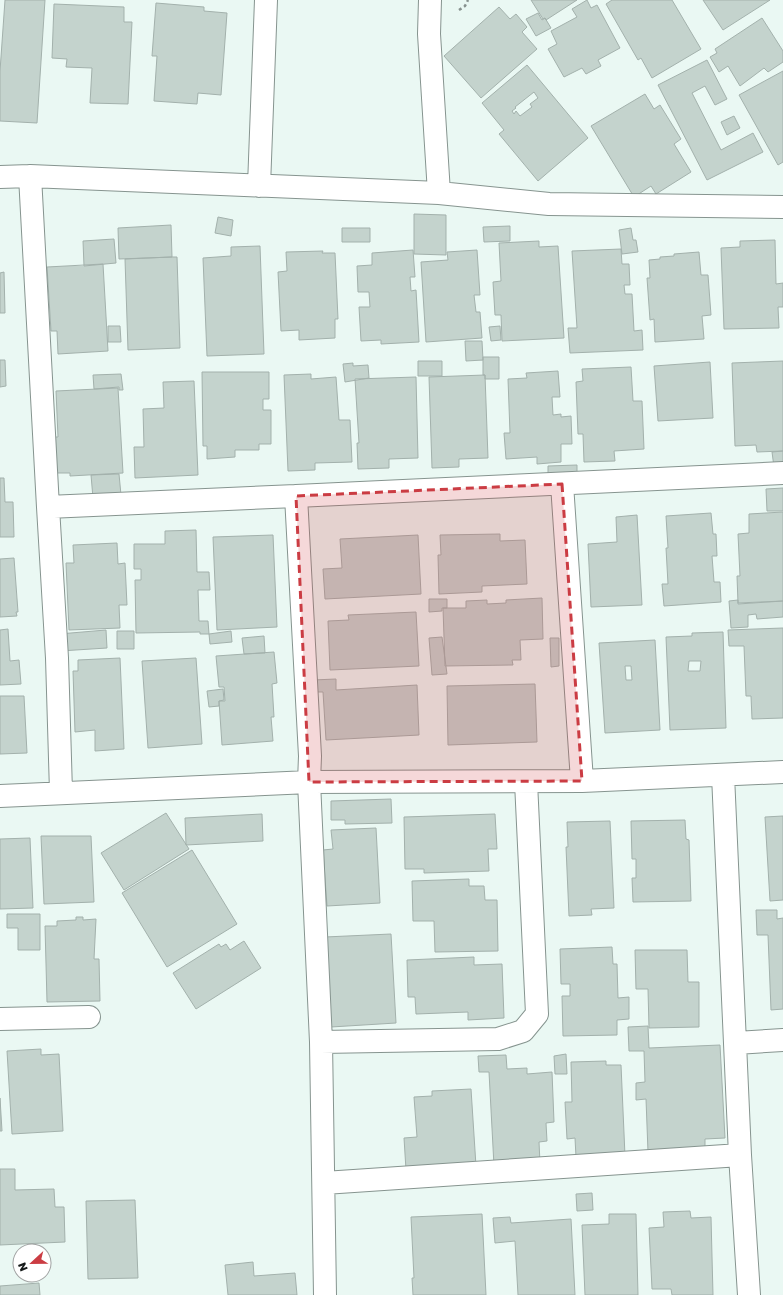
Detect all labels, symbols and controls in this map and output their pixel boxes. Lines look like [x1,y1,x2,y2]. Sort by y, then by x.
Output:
north arrow [12,1243,52,1283]
text: N [15,1261,30,1273]

